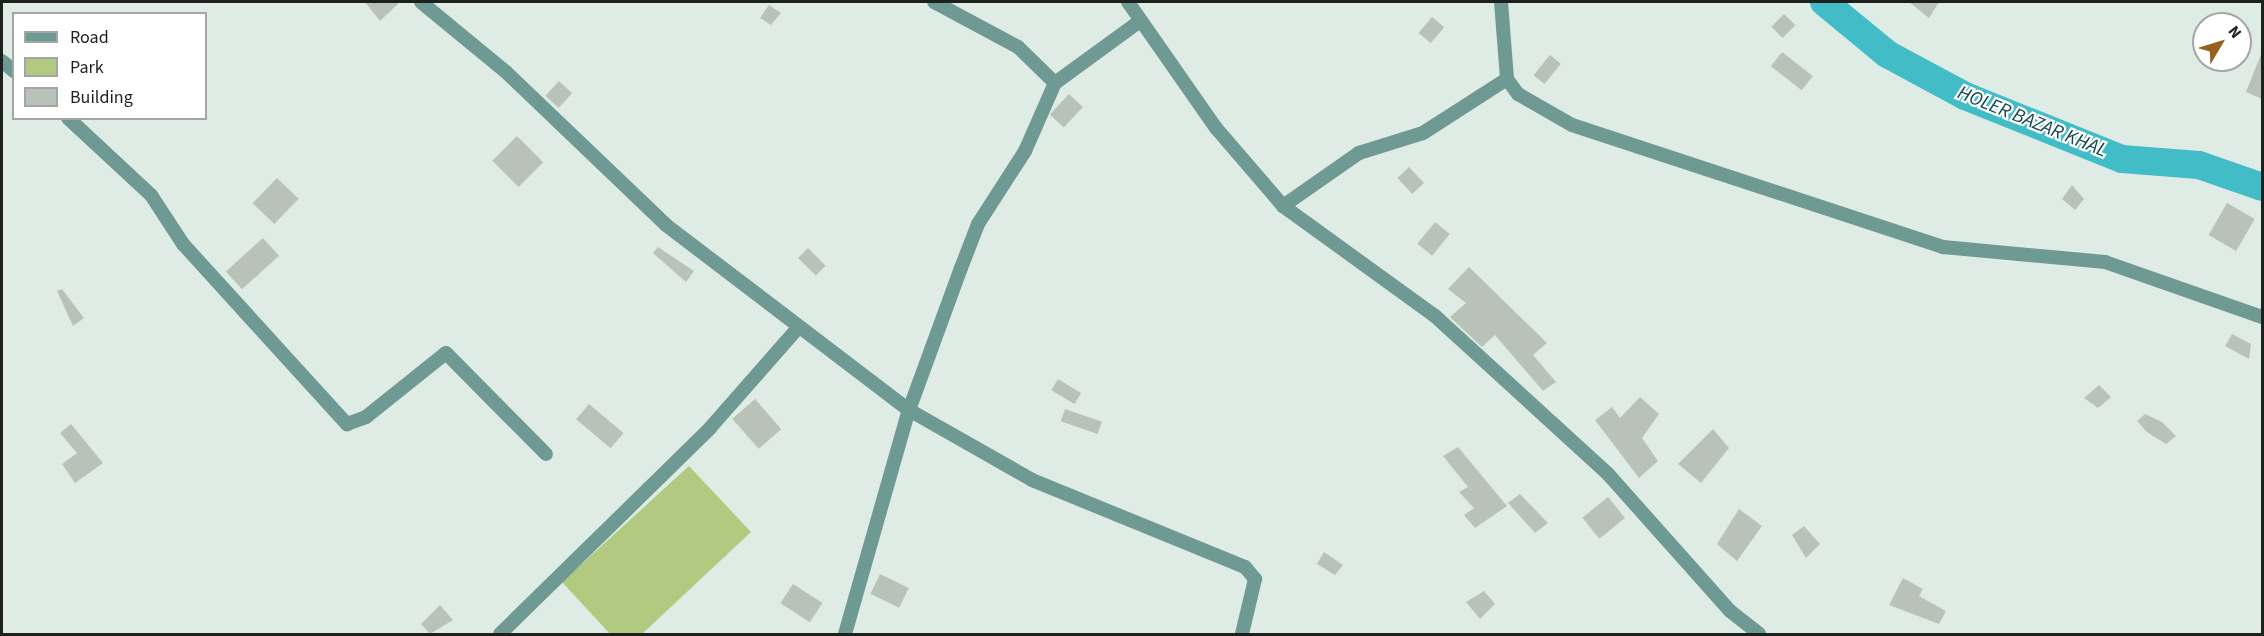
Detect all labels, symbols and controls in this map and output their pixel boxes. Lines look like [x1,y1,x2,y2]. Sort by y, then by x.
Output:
legend [12,12,207,120]
north arrow [2192,12,2252,72]
text: N [2223,21,2247,43]
text: Road [70,25,109,50]
text: Park [70,55,104,80]
water label: HOLER BAZAR KHAL [1954,81,2110,163]
text: Building [70,85,133,110]

